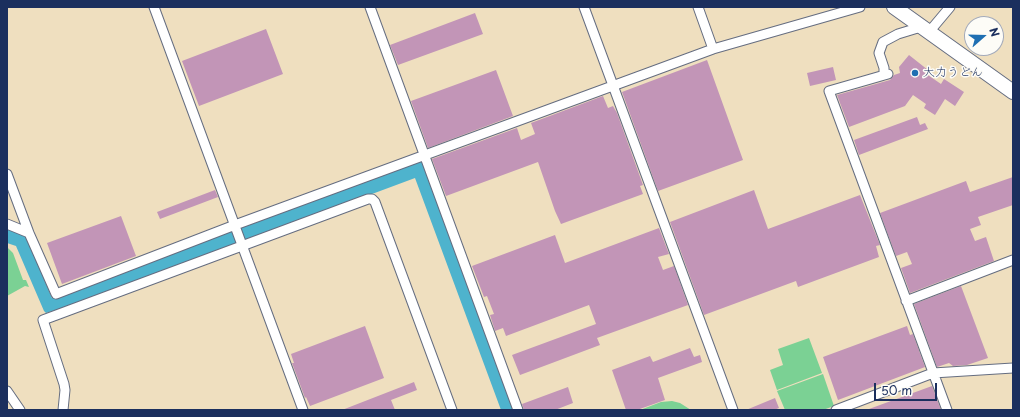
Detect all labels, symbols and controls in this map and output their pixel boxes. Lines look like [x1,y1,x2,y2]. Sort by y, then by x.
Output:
north arrow [964,16,1004,56]
text: N [985,25,1004,39]
place label: 大力うどん [923,66,983,80]
marker: 大力うどん [910,68,920,78]
scale bar [876,375,939,401]
text: 50 m [881,381,912,399]

